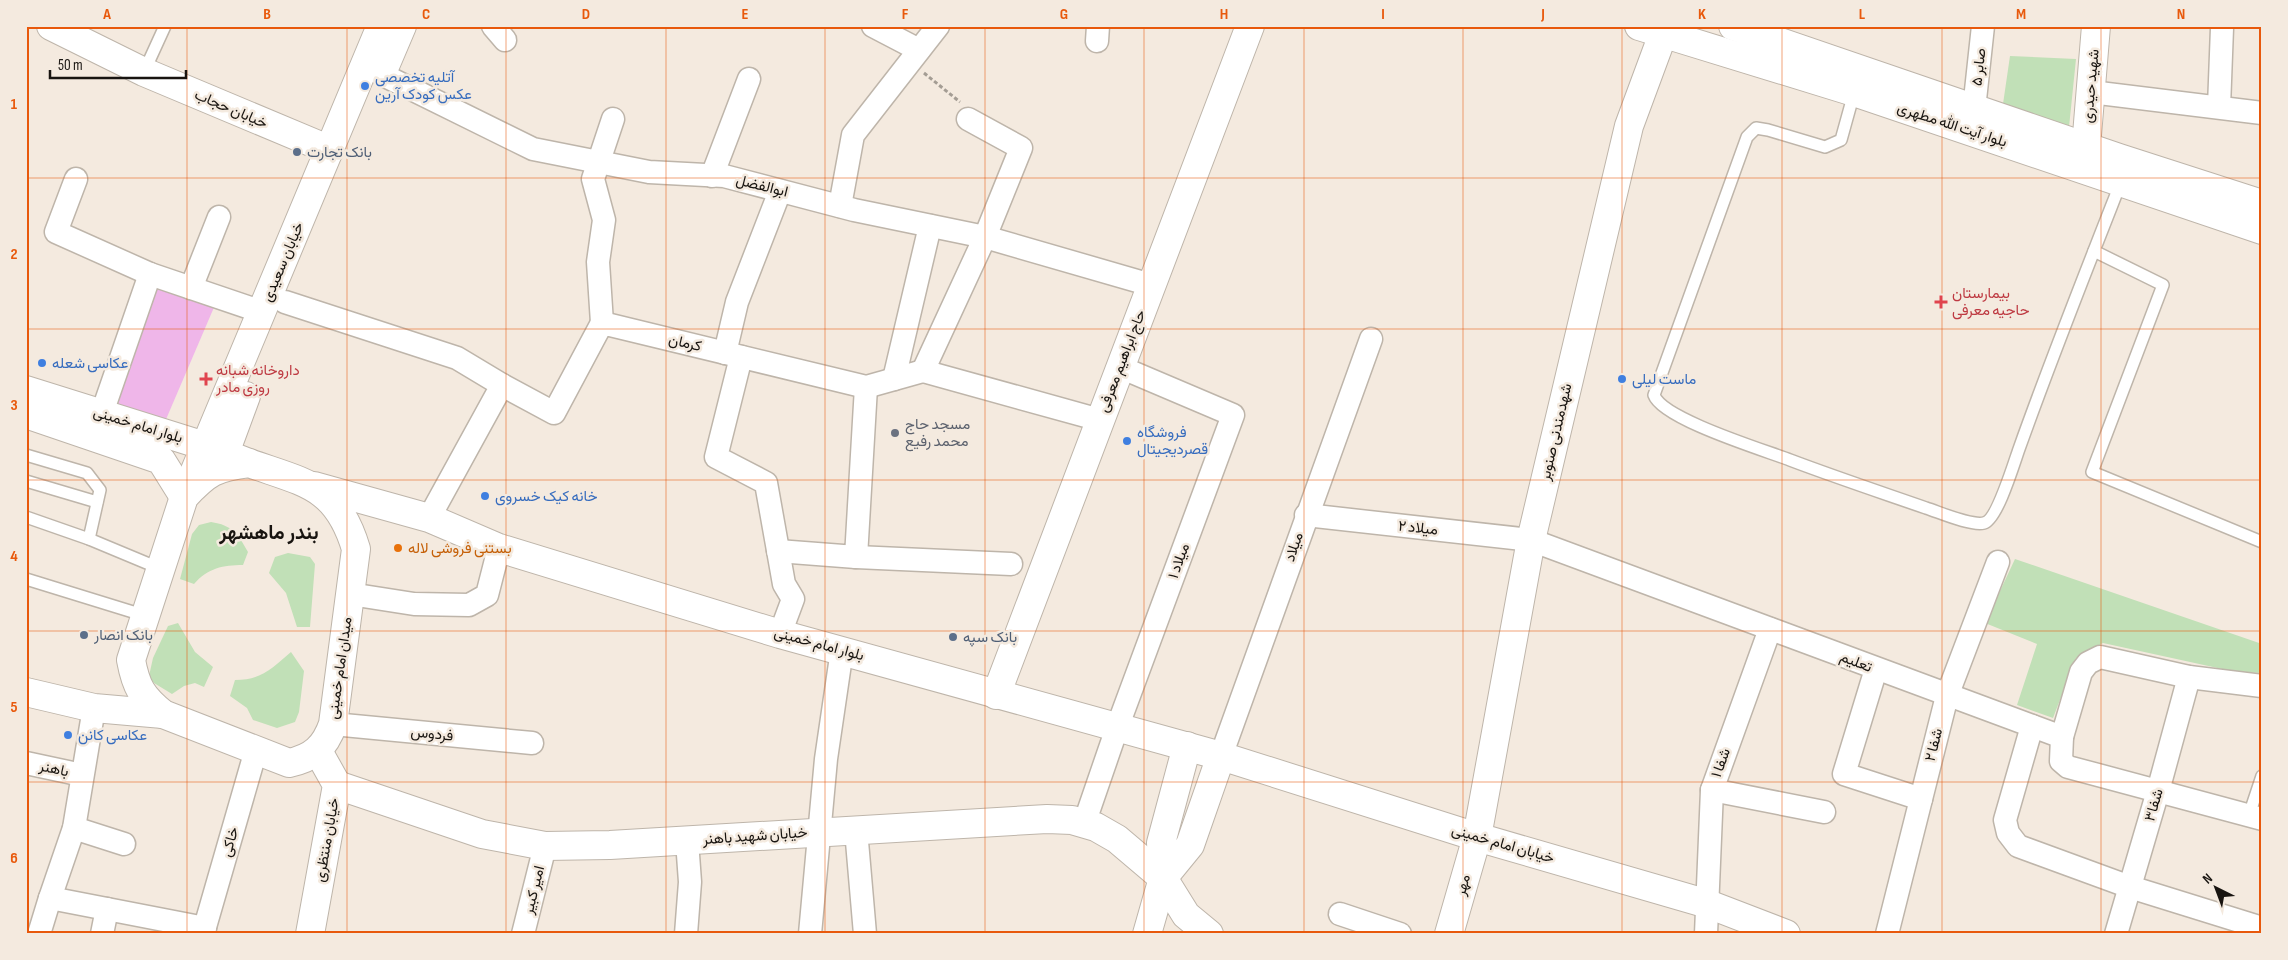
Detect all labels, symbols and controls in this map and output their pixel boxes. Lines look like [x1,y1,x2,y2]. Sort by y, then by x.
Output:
text: A [102,5,111,24]
text: B [263,5,271,24]
text: C [422,5,430,24]
text: D [582,5,590,24]
text: E [742,5,749,24]
text: F [902,5,909,24]
text: G [1060,5,1068,24]
text: H [1220,5,1228,24]
text: I [1381,5,1385,24]
text: J [1540,5,1545,24]
text: K [1698,5,1706,24]
text: L [1859,5,1866,24]
text: M [2016,5,2026,24]
text: N [2177,5,2185,24]
street label: صابر ۵ [1968,47,1990,87]
scale bar [50,48,186,80]
street label: شهید حیدری [2078,48,2104,124]
text: 50 m [58,56,83,75]
place label: آتلیه تخصصی عکس کودک آرین [375,68,472,104]
marker: آتلیه تخصصی عکس کودک آرین [359,80,371,92]
street label: خیابان حجاب [192,85,270,133]
text: 1 [11,95,18,114]
street label: بلوار آیت الله مطهری [1895,98,2009,152]
place label: بانک تجارت [307,143,372,162]
marker: بانک تجارت [291,146,303,158]
street label: ابوالفضل [734,170,790,202]
street label: خیابان سعیدی [258,219,308,305]
text: 2 [10,245,18,264]
place label: بیمارستان حاجیه معرفی [1952,284,2030,320]
marker: بیمارستان حاجیه معرفی [1934,295,1948,309]
street label: حاج ابراهیم معرفی [1094,307,1151,415]
street label: کرمان [667,330,704,356]
place label: عکاسی شعله [52,354,128,373]
marker: عکاسی شعله [36,357,48,369]
place label: داروخانه شبانه روزی مادر [215,361,300,397]
place label: ماست لیلی [1632,370,1696,389]
marker: داروخانه شبانه روزی مادر [200,373,212,385]
marker: ماست لیلی [1616,373,1628,385]
street label: شهدمندنی صنوبر [1535,381,1576,483]
text: 3 [10,396,18,415]
street label: بلوار امام خمینی [91,402,185,448]
place label: مسجد حاج محمد رفیع [905,415,970,452]
place label: فروشگاه قصردیجیتال [1137,423,1208,459]
marker: مسجد حاج محمد رفیع [889,427,901,439]
marker: فروشگاه قصردیجیتال [1121,435,1133,447]
place label: خانه کیک خسروی [495,487,598,506]
marker: خانه کیک خسروی [479,490,491,502]
street label: میلاد ۲ [1397,516,1439,540]
district label: بندر ماهشهر [218,521,319,545]
street label: میلاد [1280,530,1308,564]
place label: بستنی فروشی لاله [408,539,512,558]
street label: میلاد ۱ [1164,541,1194,581]
marker: بستنی فروشی لاله [392,542,404,554]
text: 4 [10,547,18,566]
street label: میدان امام خمینی [323,616,357,720]
street label: بلوار امام خمینی [772,623,866,665]
place label: بانک انصار [93,626,153,645]
place label: بانک سپه [963,628,1017,647]
marker: بانک انصار [78,629,90,641]
marker: بانک سپه [947,631,959,643]
street label: تعلیم [1837,647,1875,677]
text: 5 [10,698,18,717]
street label: فردوس [410,722,455,746]
place label: عکاسی کانن [78,726,147,745]
street label: شفا ۲ [1921,726,1947,764]
marker: عکاسی کانن [62,729,74,741]
street label: شفا ۱ [1707,746,1735,780]
street label: باهنر [37,756,70,781]
street label: شفا۳ [2140,786,2168,824]
street label: خیابان منتظری [310,796,344,884]
street label: خیابان امام خمینی [1449,820,1557,868]
street label: خیابان شهید باهنر [701,823,808,849]
street label: خاکی [217,825,243,859]
text: 6 [10,849,18,868]
north arrow [2190,862,2240,912]
street label: امیر کبیر [519,864,549,917]
text: N [2199,870,2216,888]
street label: مهر [1451,872,1475,899]

